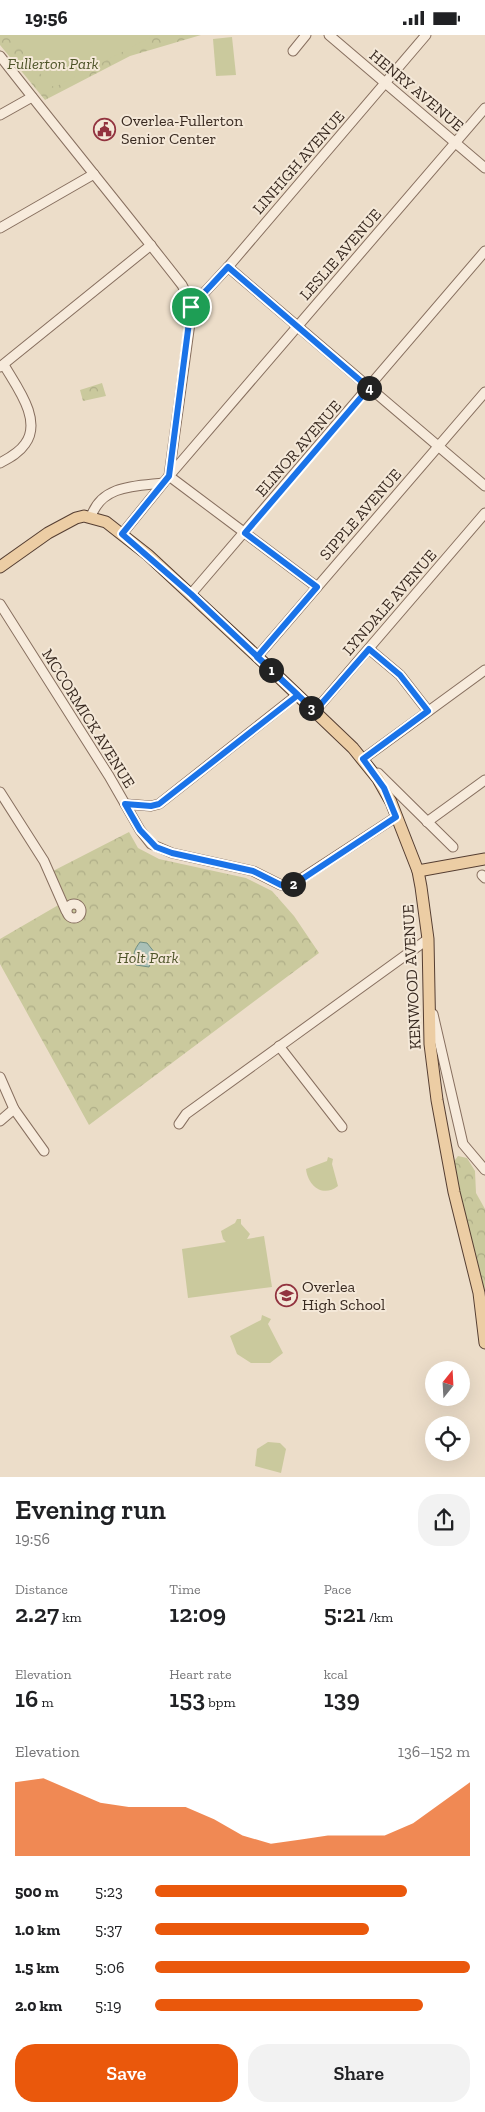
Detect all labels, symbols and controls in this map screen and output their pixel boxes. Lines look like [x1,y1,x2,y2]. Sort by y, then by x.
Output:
text: 19:56 [25,6,68,29]
street label: HENRY AVENUE [366,45,468,135]
park label: Fullerton Park [7,54,99,73]
street label: LINHIGH AVENUE [248,107,348,218]
place label: Overlea-Fullerton Senior Center [121,111,244,148]
public building icon: Overlea-Fullerton Senior Center [93,117,117,141]
street label: LESLIE AVENUE [296,205,385,304]
pin [170,286,212,328]
icon: arrive [177,293,205,321]
pin: 4 [356,375,382,401]
text: 4 [366,380,373,397]
street label: ELINOR AVENUE [251,396,345,500]
street label: SIPPLE AVENUE [316,465,405,564]
street label: LYNDALE AVENUE [338,546,440,659]
street label: MCCORMICK AVENUE [38,645,139,791]
pin: 1 [258,657,284,683]
text: 1 [269,662,274,679]
pin: 3 [298,695,324,721]
text: 3 [308,700,315,717]
pin: 2 [280,871,306,897]
text: 2 [290,876,297,893]
street label: KENWOOD AVENUE [398,904,425,1050]
park label: Holt Park [117,948,179,967]
place label: Overlea High School [302,1277,385,1314]
school or university icon: Overlea High School [274,1283,298,1307]
north arrow [425,1361,470,1406]
map controls [425,1361,470,1461]
button: locate [425,1416,470,1461]
text: Evening run [15,1493,166,1526]
button: share [418,1494,470,1546]
text: 19:56 [15,1529,50,1548]
text: Distance [15,1581,68,1598]
text: Time [169,1581,201,1598]
text: Pace [324,1581,351,1598]
text: 2.27 [15,1598,59,1628]
text: 12:09 [169,1598,226,1628]
text: 5:21 [324,1598,366,1628]
text: km [59,1609,82,1626]
text: /km [366,1609,393,1626]
text: Elevation [15,1666,72,1683]
text: Heart rate [169,1666,232,1683]
text: kcal [324,1666,348,1683]
text: 16 [15,1683,38,1713]
text: 153 [169,1683,205,1713]
text: 139 [324,1683,360,1713]
text: m [38,1694,54,1711]
text: bpm [205,1694,236,1711]
text: Elevation [15,1742,80,1761]
text: 136–152 m [398,1742,470,1761]
text: 500 m [15,1882,59,1901]
text: 5:23 [95,1882,123,1901]
text: 1.0 km [15,1920,60,1939]
text: 5:37 [95,1920,122,1939]
text: 1.5 km [15,1958,59,1977]
text: 5:06 [95,1958,125,1977]
text: 2.0 km [15,1996,62,2015]
text: 5:19 [95,1996,121,2015]
button: Save [15,2044,238,2102]
button: Share [248,2044,470,2102]

